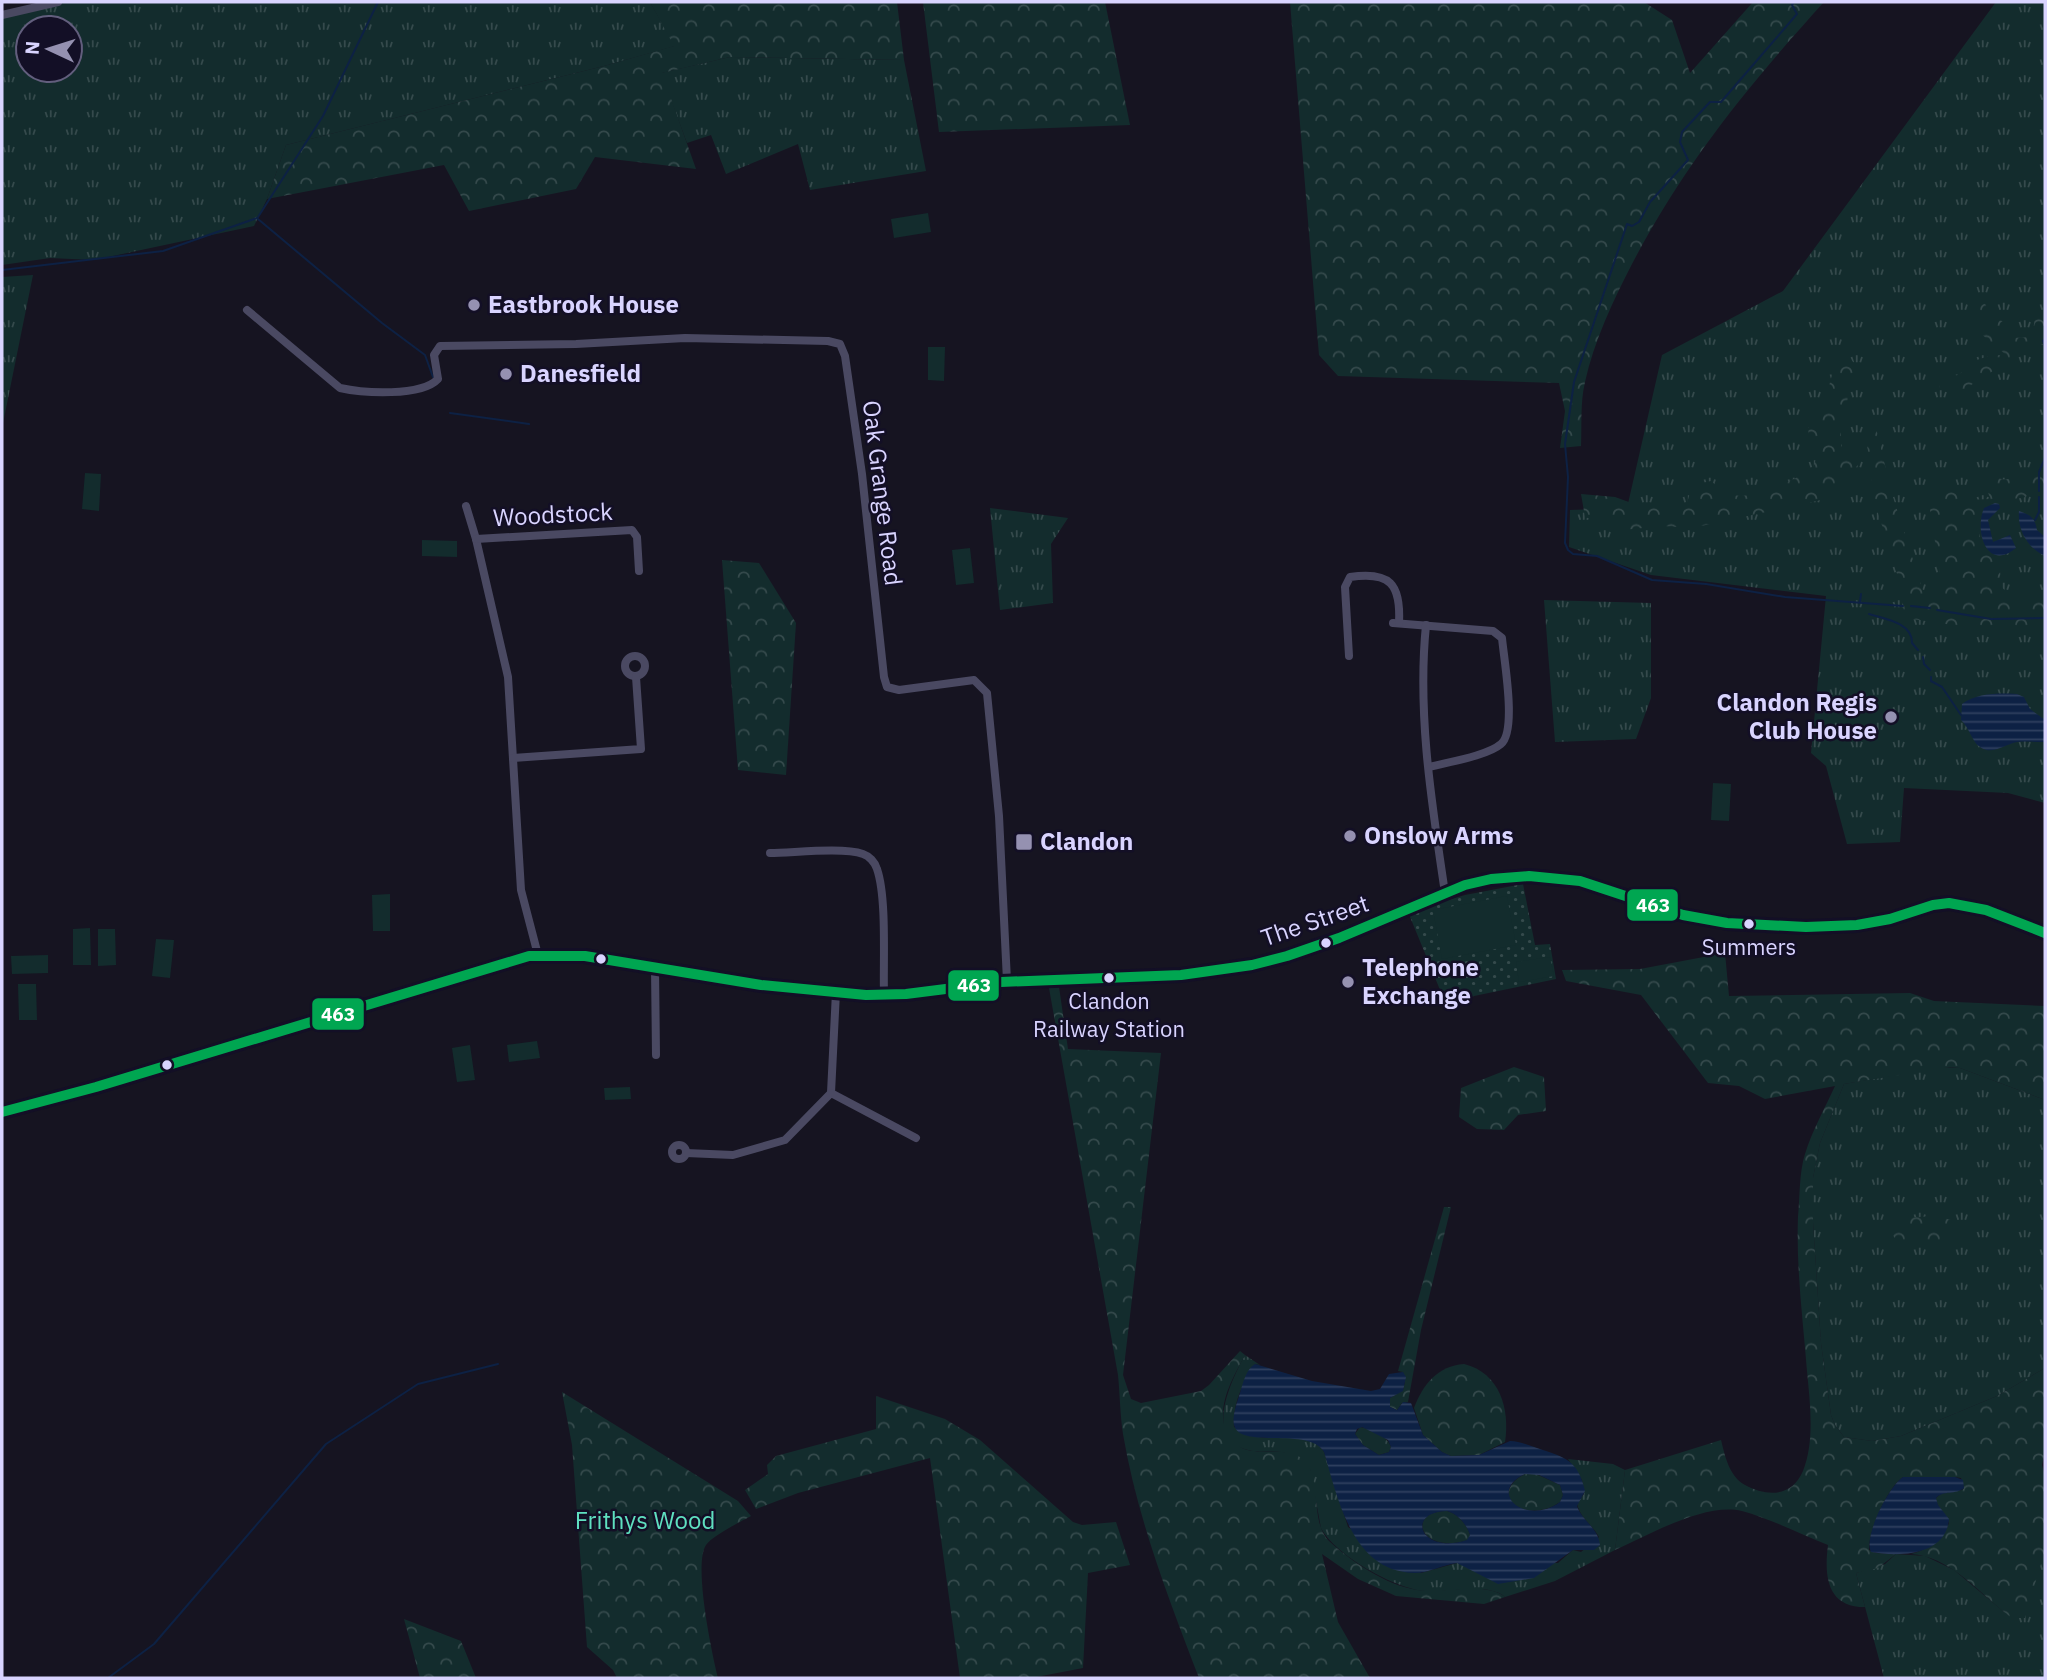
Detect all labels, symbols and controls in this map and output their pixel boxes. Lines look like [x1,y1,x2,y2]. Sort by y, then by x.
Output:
north arrow [14,14,84,84]
text: N [20,40,44,56]
place label: Eastbrook House [488,288,679,320]
marker: Eastbrook House [466,297,482,313]
place label: Danesfield [520,357,641,389]
marker: Danesfield [498,366,514,382]
street label: Oak Grange Road [856,398,910,587]
street label: Woodstock [492,495,614,533]
place label: Clandon Regis Club House [1717,686,1877,746]
marker: Clandon Regis Club House [1883,709,1899,725]
place label: Onslow Arms [1364,819,1514,851]
place label: Clandon [1040,825,1133,857]
marker: Onslow Arms [1342,828,1358,844]
marker: Clandon [1014,832,1034,852]
street label: The Street [1256,887,1373,953]
line badge: 463 [1626,888,1679,922]
text: 463 [1636,893,1670,917]
marker: Summers [1742,917,1756,931]
place label: Summers [1702,932,1796,961]
unlabelled marker [1319,936,1333,950]
place label: Telephone Exchange [1362,951,1479,1011]
unlabelled marker [594,952,608,966]
line badge: 463 [947,969,1000,1002]
marker: Clandon Railway Station [1102,971,1116,985]
text: 463 [957,973,991,997]
marker: Telephone Exchange [1340,974,1356,990]
place label: Clandon Railway Station [1033,986,1185,1043]
line badge: 463 [311,997,365,1031]
text: 463 [321,1002,355,1026]
unlabelled marker [160,1058,174,1072]
park label: Frithys Wood [575,1504,715,1536]

